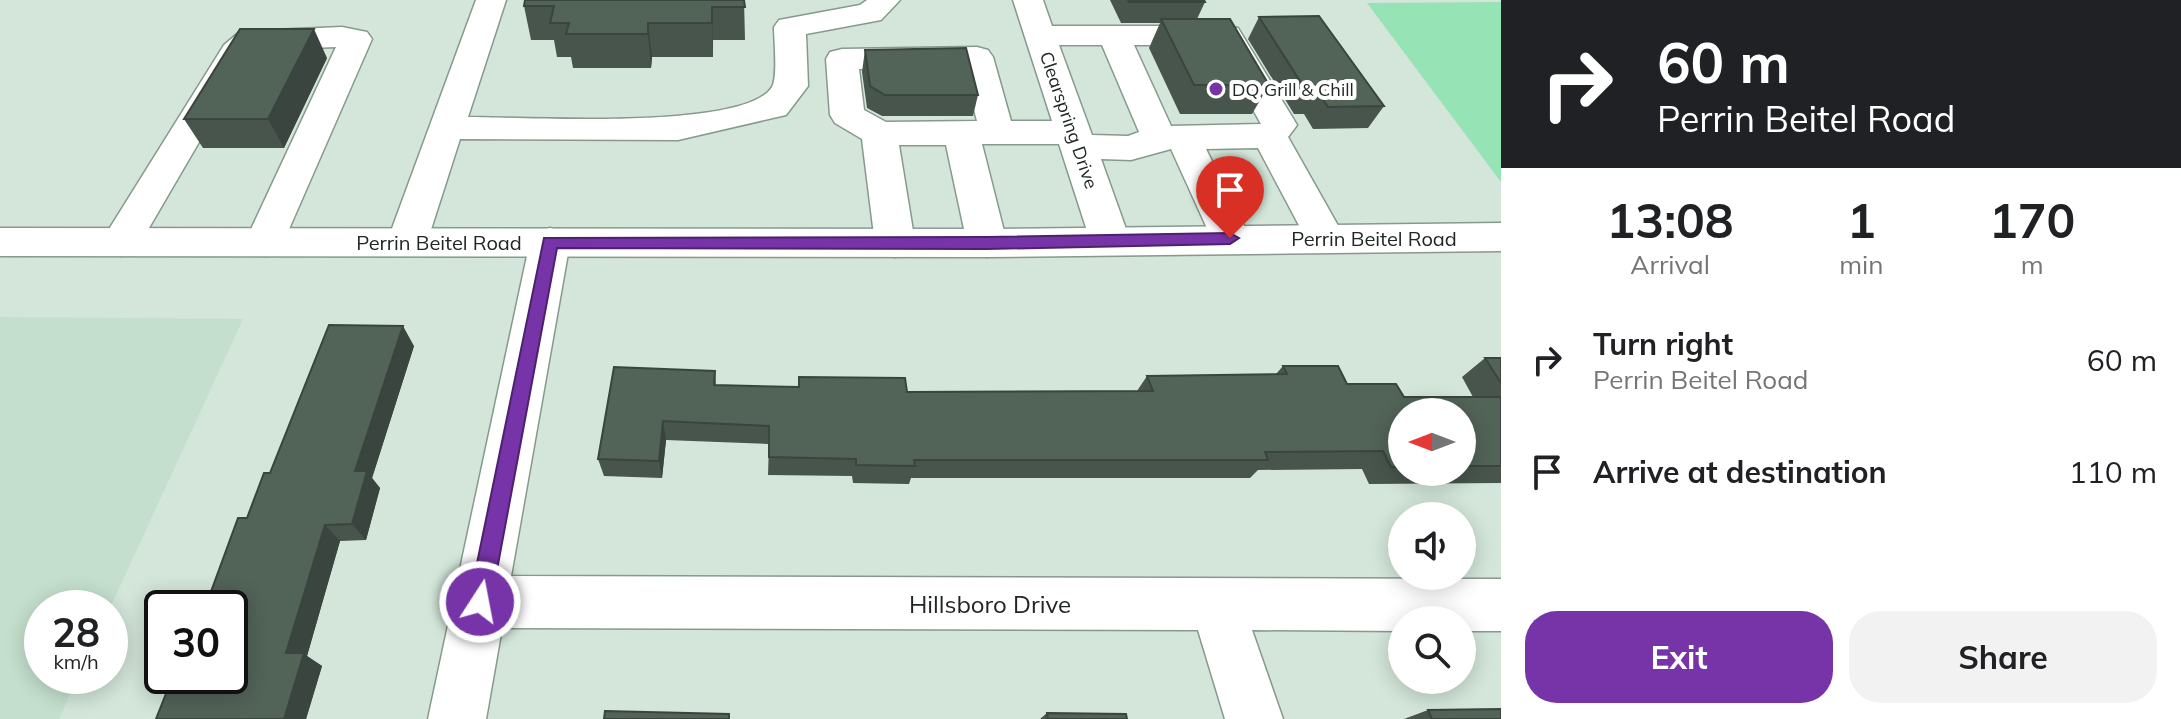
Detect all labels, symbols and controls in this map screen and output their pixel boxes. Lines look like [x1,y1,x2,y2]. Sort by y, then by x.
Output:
text: 60 m [1657,27,1790,97]
icon: right [1525,32,1629,136]
street label: Clearspring Drive [1035,48,1103,192]
place label: DQ Grill & Chill [1232,78,1354,101]
marker: DQ Grill & Chill [1207,80,1225,98]
text: Perrin Beitel Road [1657,96,1955,141]
pin [1196,156,1264,238]
icon: arrive [1208,168,1252,212]
text: 13:08 [1607,190,1734,250]
text: 1 [1847,190,1876,250]
text: 170 [1989,190,2075,250]
street label: Perrin Beitel Road [1291,226,1457,251]
street label: Perrin Beitel Road [356,230,522,255]
text: Arrival [1630,248,1710,281]
text: min [1839,248,1883,281]
text: m [2021,248,2044,281]
text: Turn right [1593,325,1733,363]
icon: right [1525,338,1569,382]
text: 60 m [2087,341,2157,379]
text: Perrin Beitel Road [1593,363,1808,396]
north arrow [1388,398,1476,486]
map controls [1388,398,1476,694]
icon: arrive [1525,450,1569,494]
text: Arrive at destination [1593,453,1887,491]
text: 110 m [2069,453,2157,491]
button: sound [1388,502,1476,590]
position arrow [438,560,522,644]
street label: Hillsboro Drive [909,589,1071,619]
speed limit sign: 30 [144,590,248,694]
button: search [1388,606,1476,694]
text: 28 [52,607,100,657]
button: Exit [1525,611,1833,703]
button: Share [1849,611,2157,703]
text: km/h [53,649,99,674]

